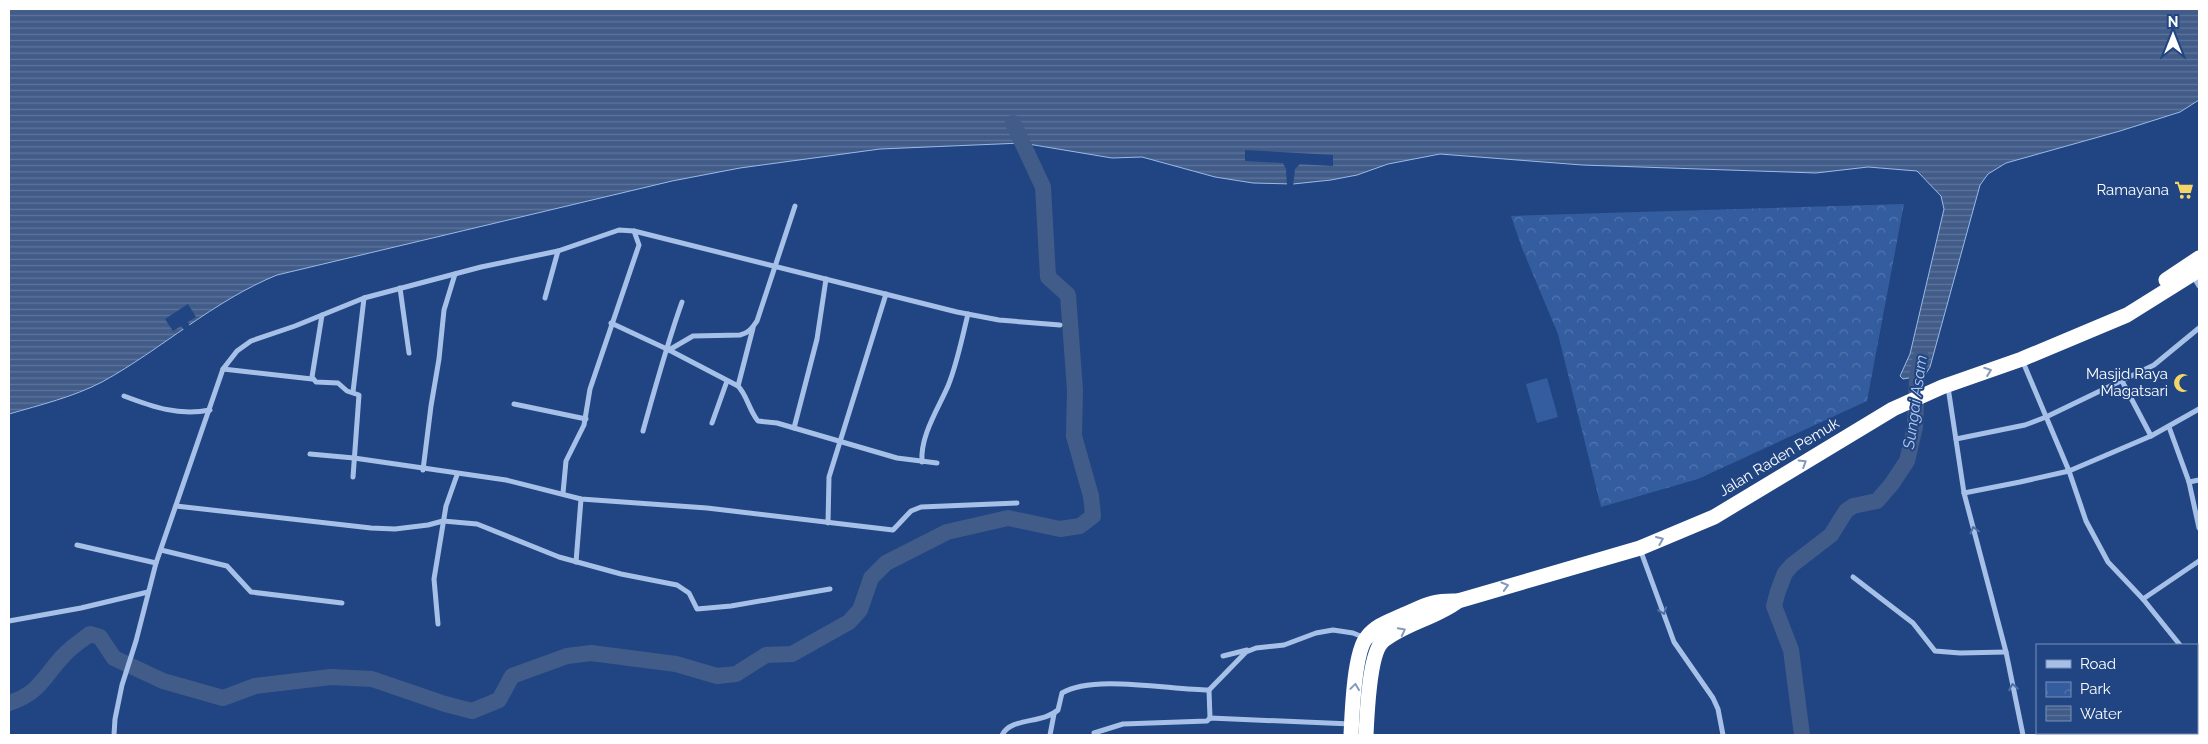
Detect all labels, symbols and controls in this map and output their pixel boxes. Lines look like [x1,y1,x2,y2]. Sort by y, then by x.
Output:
north arrow [2148,10,2198,60]
text: N [2168,14,2178,30]
supermarket icon: Ramayana [2173,179,2195,201]
place label: Ramayana [2096,181,2169,199]
water label: Sungai Asam [1899,354,1931,451]
place label: Masjid Raya Magatsari [2086,365,2168,400]
one-way arrow [1983,367,1992,377]
mosque icon: Masjid Raya Magatsari [2172,372,2194,394]
street label: Jalan Raden Pemuk [1716,414,1843,500]
one-way arrow [1797,459,1806,469]
one-way arrow [1969,526,1979,534]
one-way arrow [1656,535,1664,545]
one-way arrow [1500,582,1509,592]
one-way arrow [1657,606,1667,614]
one-way arrow [1397,627,1406,637]
legend [2036,644,2198,734]
text: Road [2080,655,2116,673]
text: Park [2080,680,2111,698]
one-way arrow [1349,682,1360,690]
one-way arrow [2008,683,2019,692]
text: Water [2080,705,2123,723]

